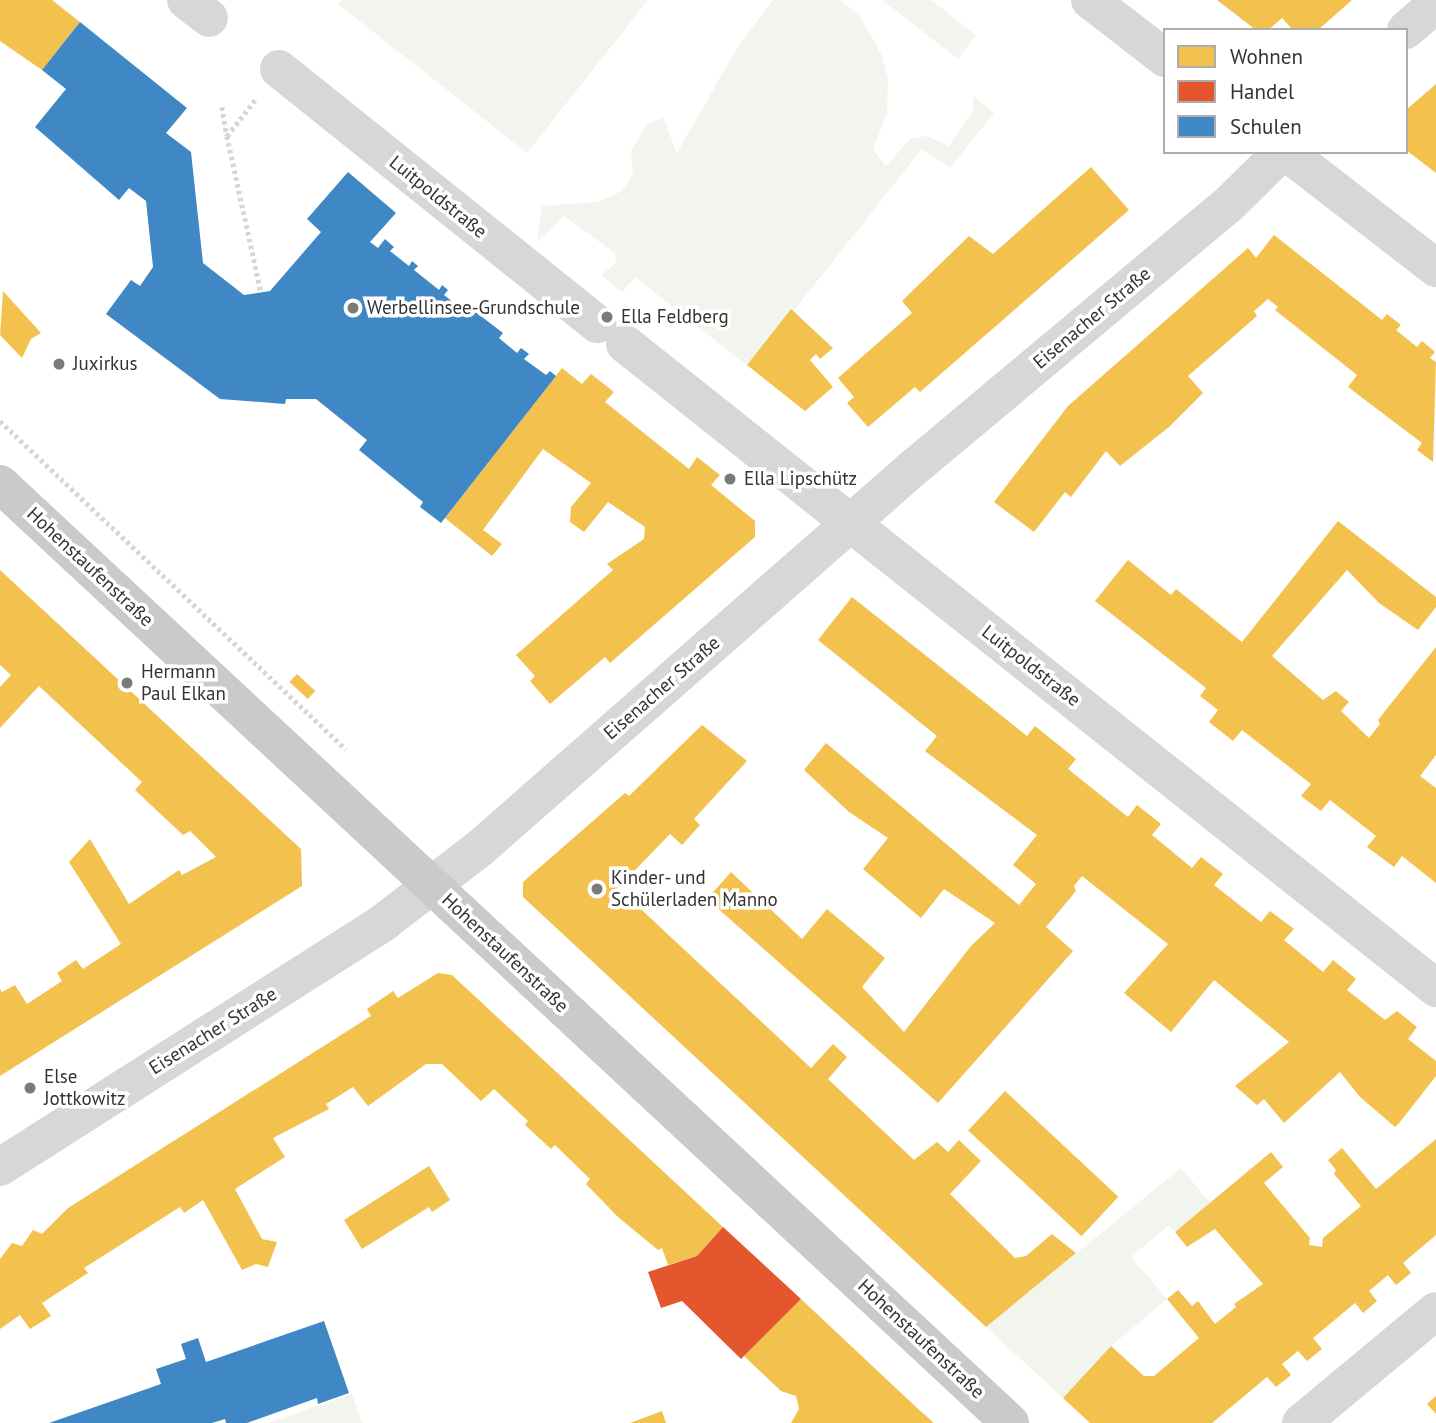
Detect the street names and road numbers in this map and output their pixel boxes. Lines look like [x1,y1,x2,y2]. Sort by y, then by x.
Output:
street label: Luitpoldstraße [385,151,491,243]
street label: Eisenacher Straße [1029,262,1155,374]
street label: Hohenstaufenstraße [22,503,158,631]
street label: Luitpoldstraße [977,620,1085,712]
street label: Eisenacher Straße [599,631,725,745]
street label: Hohenstaufenstraße [437,889,573,1017]
street label: Eisenacher Straße [145,983,281,1079]
street label: Hohenstaufenstraße [853,1275,989,1403]

